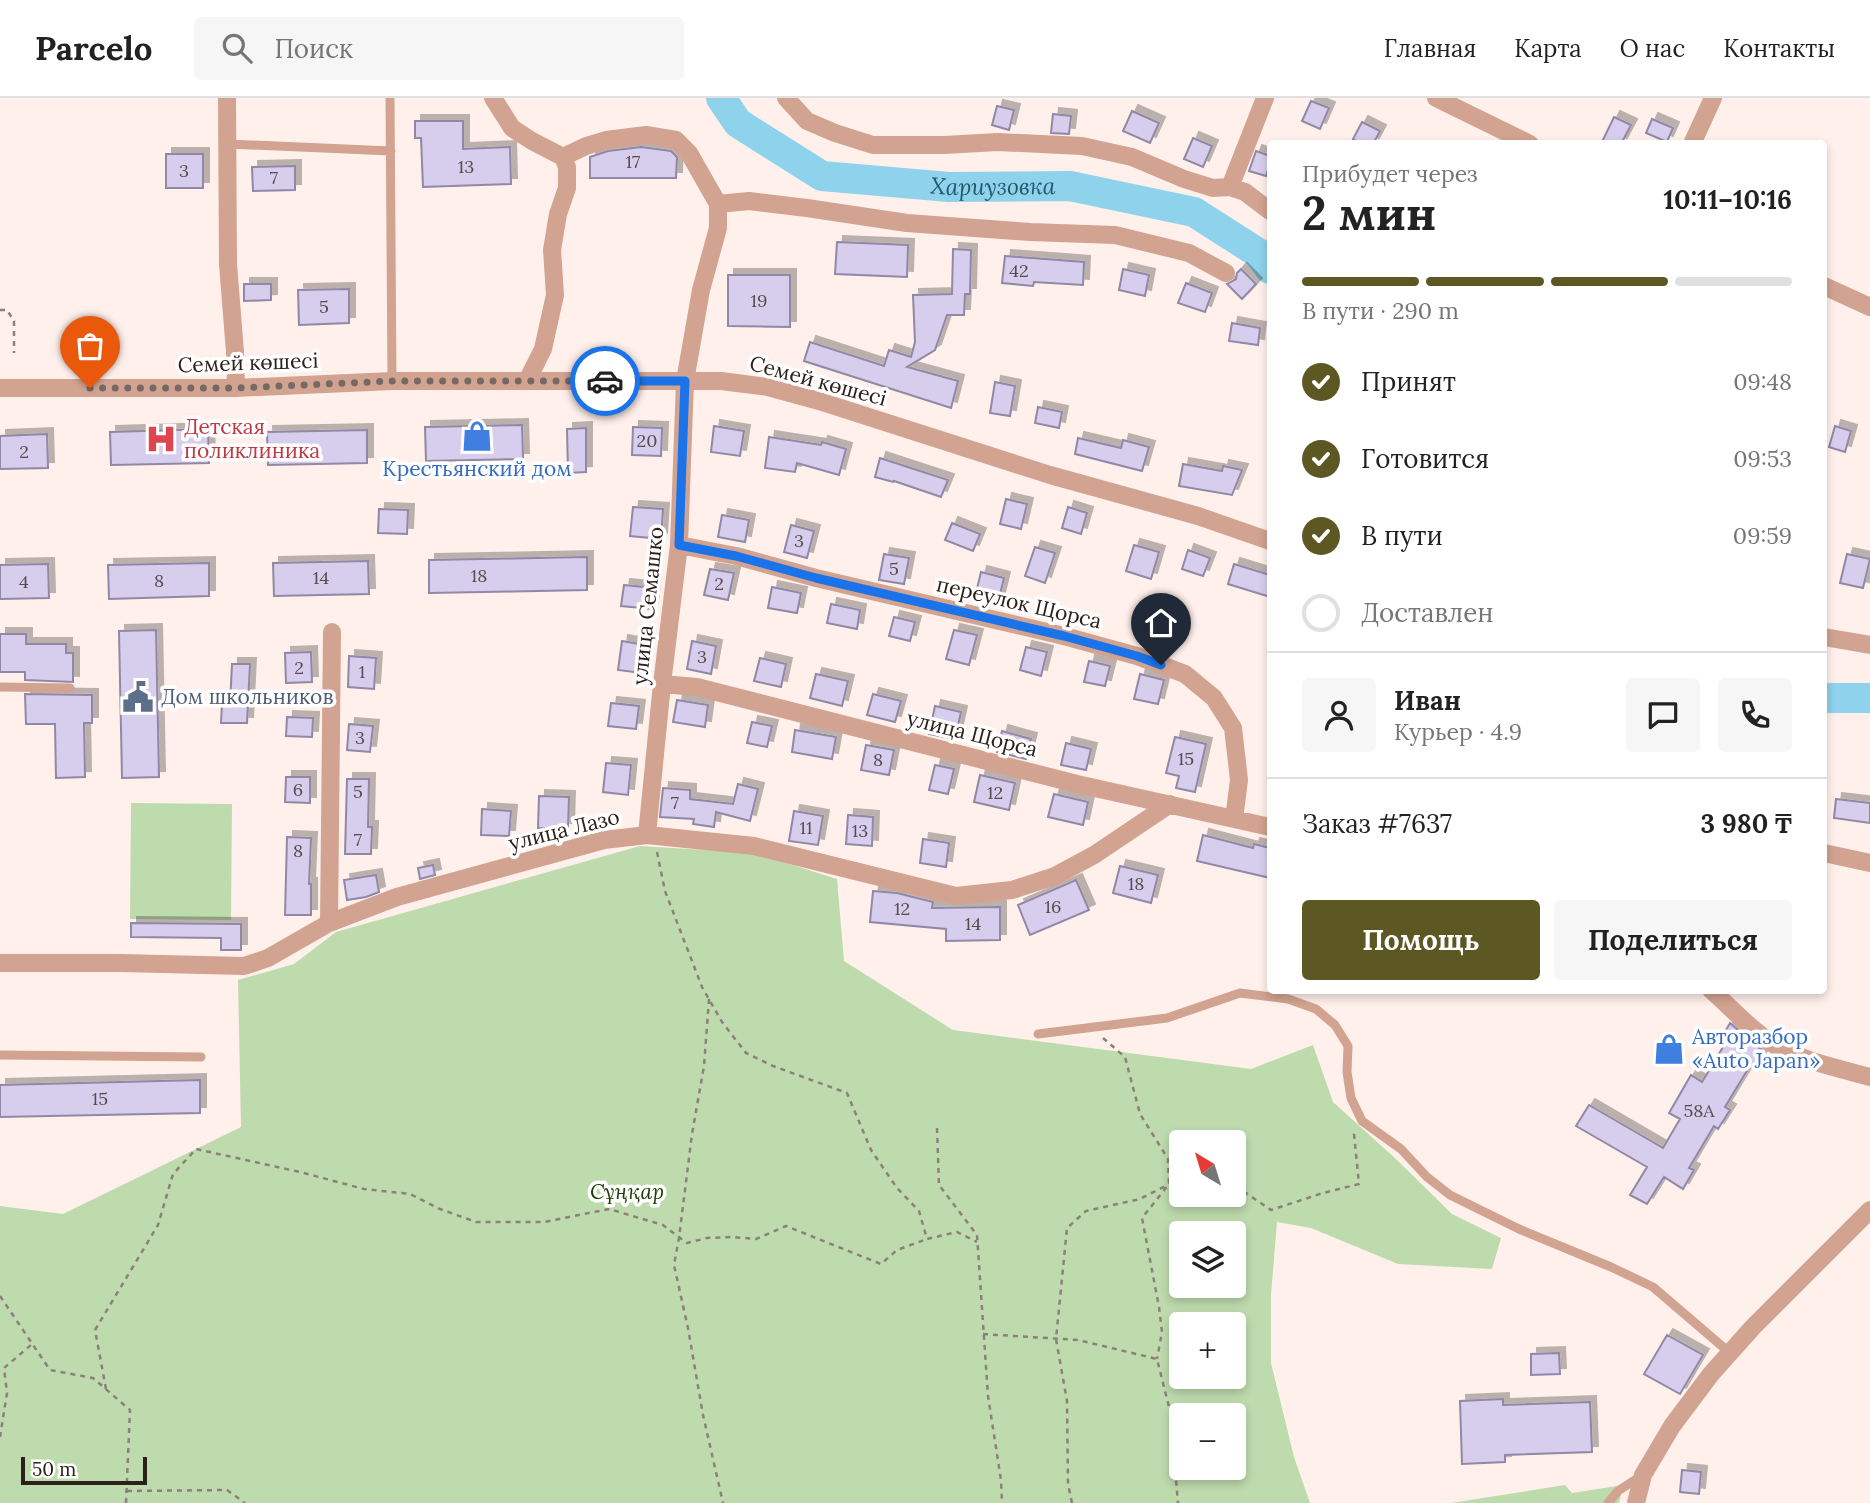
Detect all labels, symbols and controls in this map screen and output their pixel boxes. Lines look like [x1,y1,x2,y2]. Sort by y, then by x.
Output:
search box [194,17,684,80]
text: Parcelo [35,27,152,69]
icon: search [218,29,256,67]
text: Поиск [274,32,353,65]
text: Главная [1384,33,1476,64]
text: Карта [1514,33,1582,64]
text: О нас [1620,33,1685,64]
text: Контакты [1723,33,1835,64]
house number: 17 [626,150,640,173]
house number: 13 [458,155,474,178]
house number: 3 [179,159,189,182]
text: Прибудет через [1302,159,1478,188]
house number: 7 [270,166,278,189]
water label: Хариузовка [929,170,1056,201]
text: 10:11–10:16 [1664,183,1792,216]
text: 2 мин [1302,184,1436,243]
house number: 42 [1009,259,1029,282]
house number: 19 [751,289,767,312]
house number: 5 [319,295,329,318]
text: В пути · 290 m [1302,296,1459,325]
pin [60,316,120,388]
icon: bag [71,327,109,365]
courier [570,346,640,416]
street label: Семей көшесі [177,347,319,378]
street label: Семей көшесі [747,349,890,412]
icon: car [586,362,624,400]
icon: check [1302,363,1340,401]
text: Принят [1361,365,1456,398]
text: 09:48 [1733,367,1792,396]
place label: Детская поликлиника [184,413,320,464]
shop icon: Крестьянский дом [460,419,494,453]
hospital icon: Детская поликлиника [144,422,178,456]
house number: 20 [637,429,657,452]
house number: 2 [19,440,29,463]
icon: check [1302,440,1340,478]
text: Готовится [1361,442,1489,475]
text: 09:53 [1733,444,1792,473]
place label: Крестьянский дом [382,455,572,482]
icon: check [1302,517,1340,555]
text: В пути [1361,519,1443,552]
text: 09:59 [1733,521,1792,550]
street label: улица Семашко [626,525,669,687]
house number: 3 [794,529,804,552]
house number: 5 [889,557,899,580]
house number: 18 [471,564,487,587]
house number: 14 [313,566,329,589]
house number: 8 [154,569,164,592]
house number: 4 [19,570,29,593]
street label: переулок Щорса [934,570,1104,635]
house number: 2 [714,572,724,595]
pin [1131,593,1191,665]
text: Доставлен [1361,596,1494,629]
icon: home [1142,604,1180,642]
house number: 3 [697,645,707,668]
house number: 2 [294,656,304,679]
house number: 1 [359,660,365,683]
button: person [1302,678,1376,752]
button: chat [1626,678,1700,752]
button: phone [1718,678,1792,752]
public building icon: Дом школьников [121,680,155,714]
place label: Дом школьников [161,683,333,710]
text: Иван [1394,684,1461,717]
street label: улица Щорса [904,704,1040,763]
text: Курьер · 4.9 [1394,717,1522,746]
house number: 3 [355,726,365,749]
house number: 15 [1178,747,1194,770]
house number: 8 [873,748,883,771]
house number: 6 [293,778,303,801]
house number: 5 [353,780,363,803]
house number: 12 [987,781,1003,804]
house number: 7 [671,791,679,814]
street label: улица Лазо [506,803,622,856]
text: Заказ #7637 [1302,807,1452,840]
text: 3 980 ₸ [1700,807,1792,840]
house number: 11 [799,816,813,839]
house number: 13 [852,819,868,842]
house number: 7 [354,828,362,851]
house number: 8 [293,839,303,862]
house number: 18 [1128,872,1144,895]
house number: 16 [1045,895,1061,918]
house number: 12 [894,897,910,920]
button: Помощь [1302,900,1540,980]
button: Поделиться [1554,900,1792,980]
house number: 14 [965,912,981,935]
place label: Авторазбор «Auto Japan» [1691,1023,1820,1074]
shop icon: Авторазбор «Auto Japan» [1652,1032,1686,1066]
house number: 15 [92,1087,108,1110]
house number: 58А [1683,1099,1715,1122]
north arrow [1169,1130,1246,1208]
map controls [1169,1130,1246,1480]
park label: Сұңқар [590,1178,664,1205]
button: layers [1169,1221,1246,1298]
button: + [1169,1312,1246,1389]
button: − [1169,1403,1246,1480]
scale bar [21,1454,147,1486]
text: 50 m [32,1457,76,1481]

